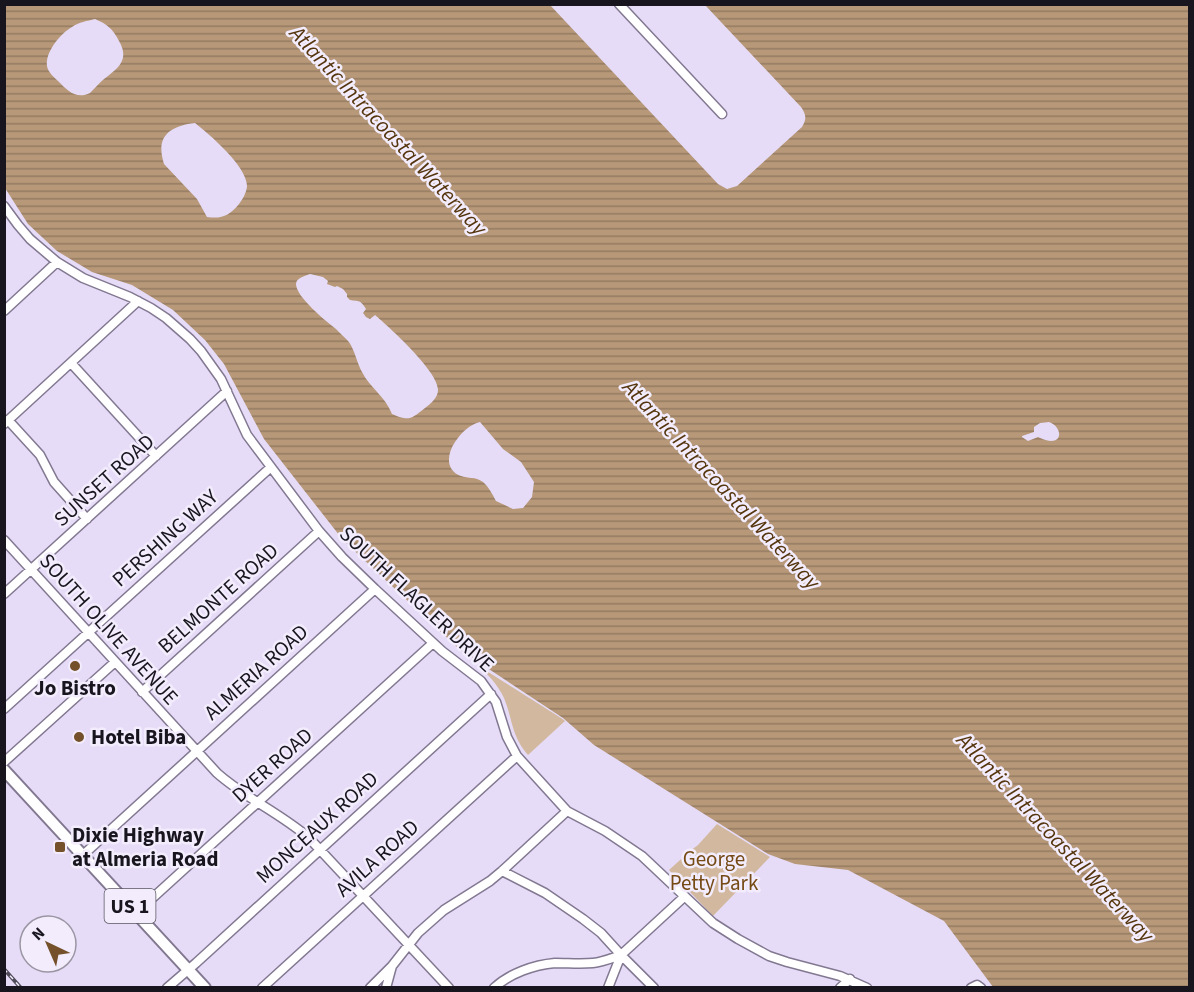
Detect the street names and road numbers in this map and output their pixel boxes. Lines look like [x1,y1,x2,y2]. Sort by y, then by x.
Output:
street label: SUNSET ROAD [47,427,161,533]
street label: PERSHING WAY [105,482,225,594]
street label: SOUTH FLAGLER DRIVE [333,519,501,679]
street label: BELMONTE ROAD [151,536,285,660]
street label: SOUTH OLIVE AVENUE [33,547,185,711]
street label: ALMERIA ROAD [197,617,315,727]
street label: DYER ROAD [225,720,319,810]
street label: MONCEAUX ROAD [249,764,385,890]
street label: AVILA ROAD [329,812,425,904]
road number: US 1 [104,889,156,923]

